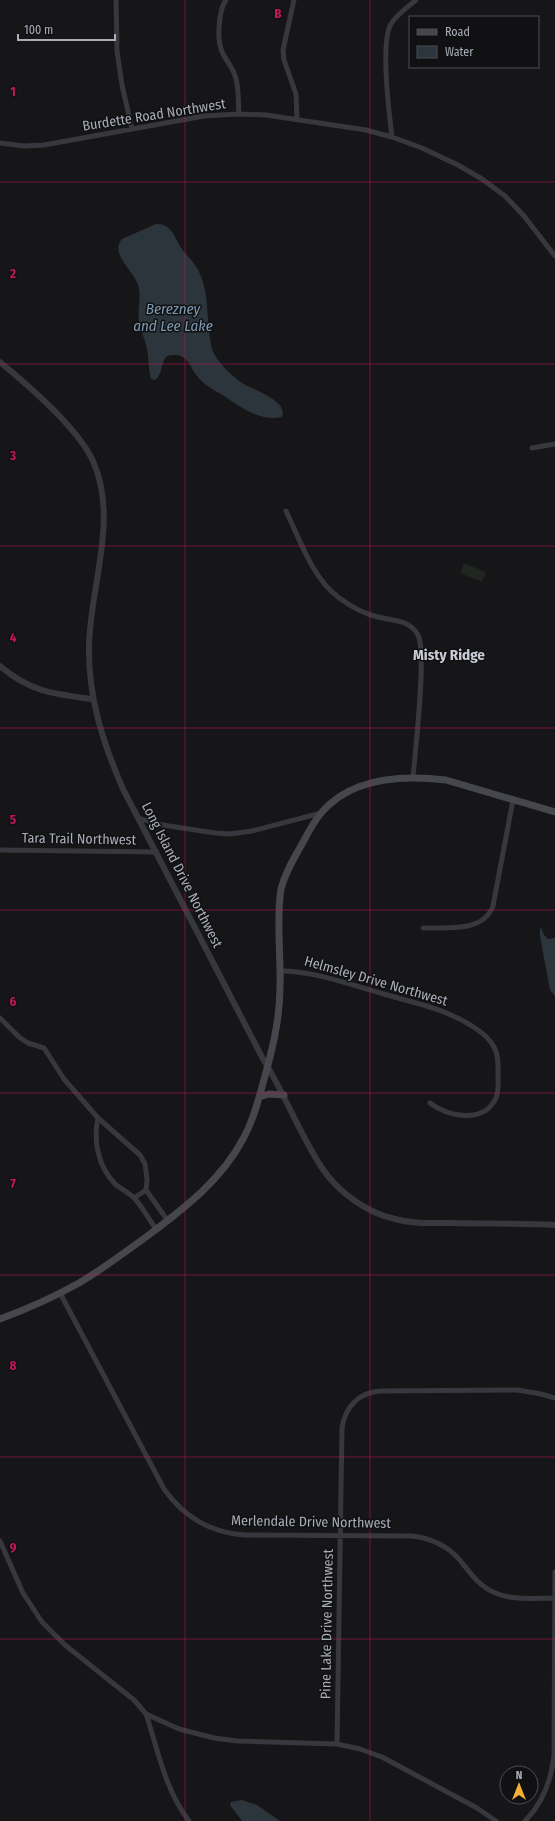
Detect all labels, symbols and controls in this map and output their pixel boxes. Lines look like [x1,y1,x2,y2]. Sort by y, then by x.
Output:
text: B [274,6,282,21]
scale bar [18,16,115,42]
legend [409,16,539,68]
text: 100 m [24,23,53,37]
text: Road [445,25,470,39]
text: Water [445,45,474,59]
text: 1 [10,84,16,99]
street label: Burdette Road Northwest [81,95,227,135]
text: 2 [9,266,16,281]
water label: Berezney and Lee Lake [133,300,213,335]
text: 3 [9,448,16,463]
text: 4 [10,630,17,645]
district label: Misty Ridge [413,646,485,664]
street label: Long Island Drive Northwest [138,799,226,951]
text: 5 [10,812,16,827]
street label: Tara Trail Northwest [22,830,137,849]
street label: Helmsley Drive Northwest [302,952,450,1010]
text: 6 [10,994,17,1009]
text: 7 [10,1176,16,1191]
text: 8 [10,1358,17,1373]
street label: Merlendale Drive Northwest [231,1512,392,1532]
text: 9 [10,1540,17,1555]
street label: Pine Lake Drive Northwest [317,1548,337,1699]
north arrow [499,1765,539,1805]
text: N [516,1769,522,1782]

